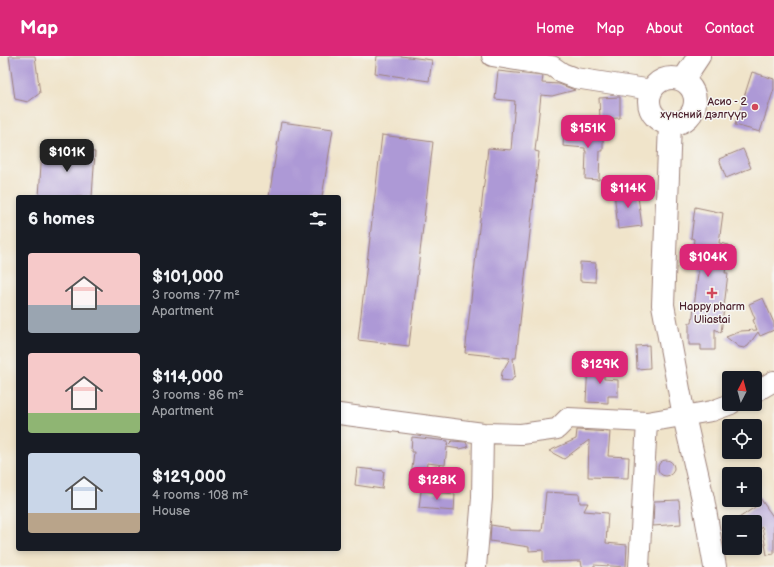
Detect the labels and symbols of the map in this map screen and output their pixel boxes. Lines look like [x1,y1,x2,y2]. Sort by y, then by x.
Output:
place label: Асио - 2 хүнсний дэлгүүр [660,95,748,121]
marker: Асио - 2 хүнсний дэлгүүр [750,102,760,112]
pin: $151K [560,115,616,149]
pin: $101K [39,139,95,173]
pin: $114K [600,175,656,209]
pin: $104K [680,244,736,278]
marker: Happy pharm Uliastai [707,288,717,298]
place label: Happy pharm Uliastai [679,300,745,326]
pin: $129K [572,351,628,385]
north arrow [722,371,762,411]
pin: $128K [409,467,465,501]

